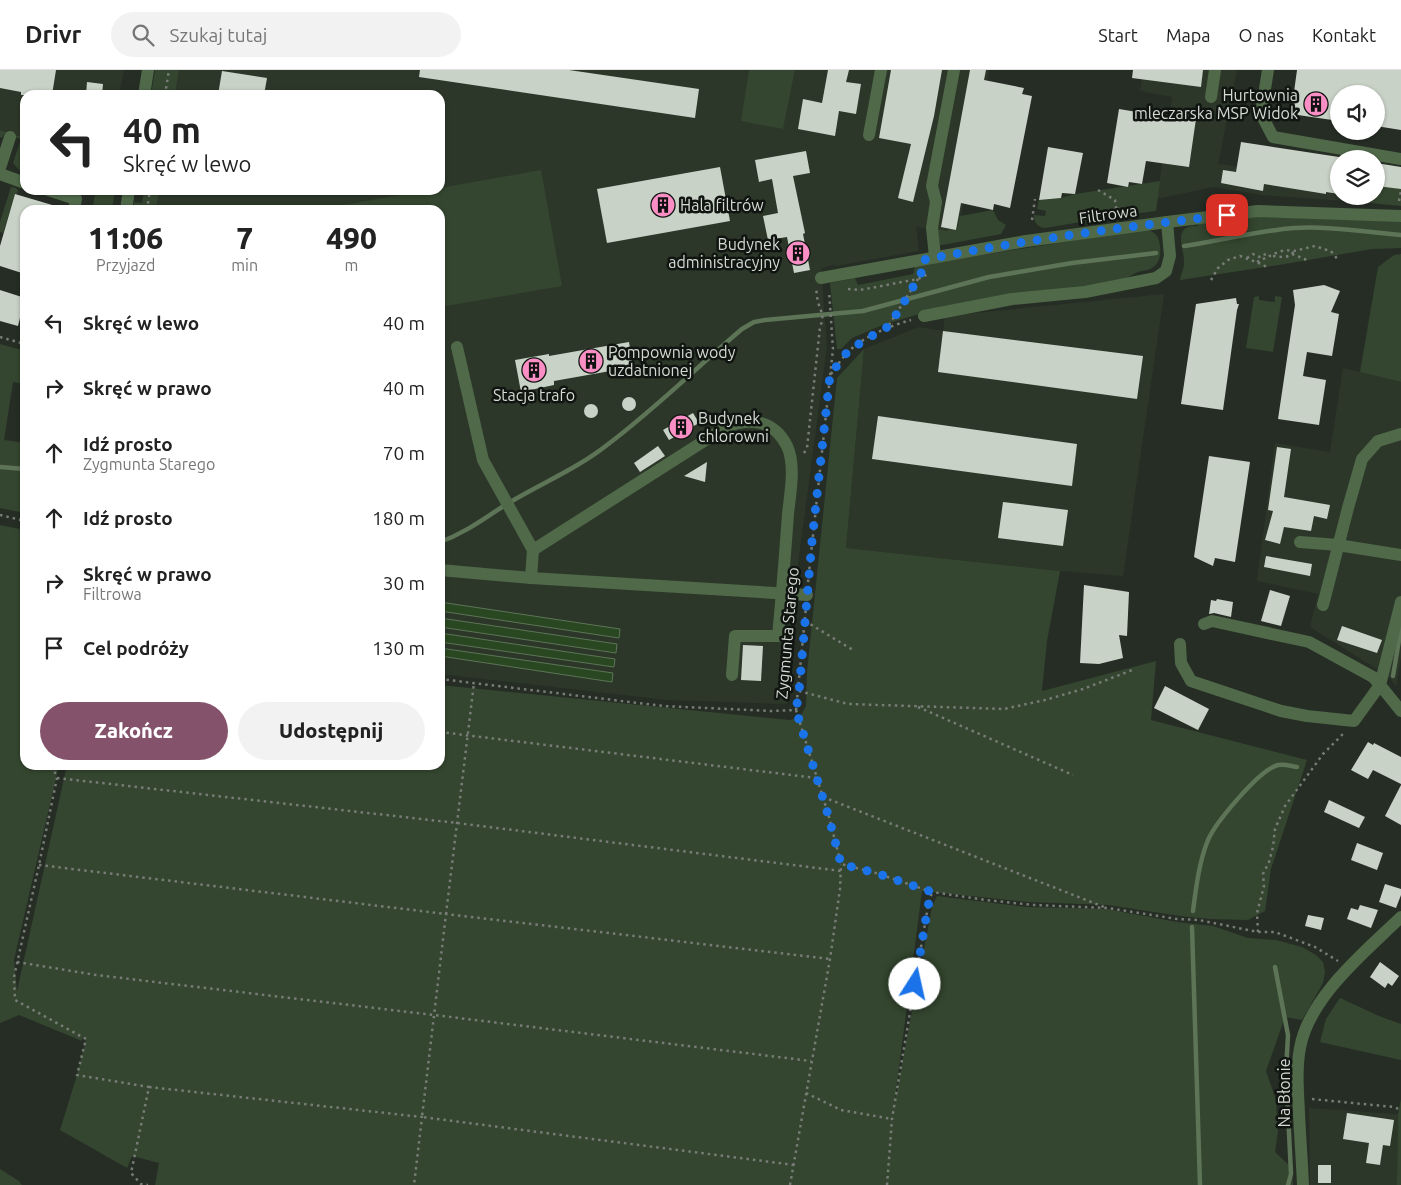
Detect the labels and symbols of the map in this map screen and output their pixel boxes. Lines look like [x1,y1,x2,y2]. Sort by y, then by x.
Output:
place label: Hurtownia mleczarska MSP Widok [1134,86,1298,122]
building icon: Hurtownia mleczarska MSP Widok [1303,91,1329,117]
building icon: Hala filtrów [650,192,676,218]
pin [1206,194,1248,236]
place label: Hala filtrów [680,196,764,214]
street label: Filtrowa [1078,201,1138,227]
place label: Budynek administracyjny [668,235,780,271]
building icon: Budynek administracyjny [785,240,811,266]
place label: Pompownia wody uzdatnionej [608,343,736,379]
building icon: Pompownia wody uzdatnionej [578,348,604,374]
building icon: Stacja trafo [521,357,547,383]
place label: Stacja trafo [493,386,575,404]
place label: Budynek chlorowni [698,409,769,445]
building icon: Budynek chlorowni [668,414,694,440]
street label: Zygmunta Starego [772,566,802,700]
position arrow [888,957,940,1009]
street label: Na Błonie [1275,1059,1293,1127]

